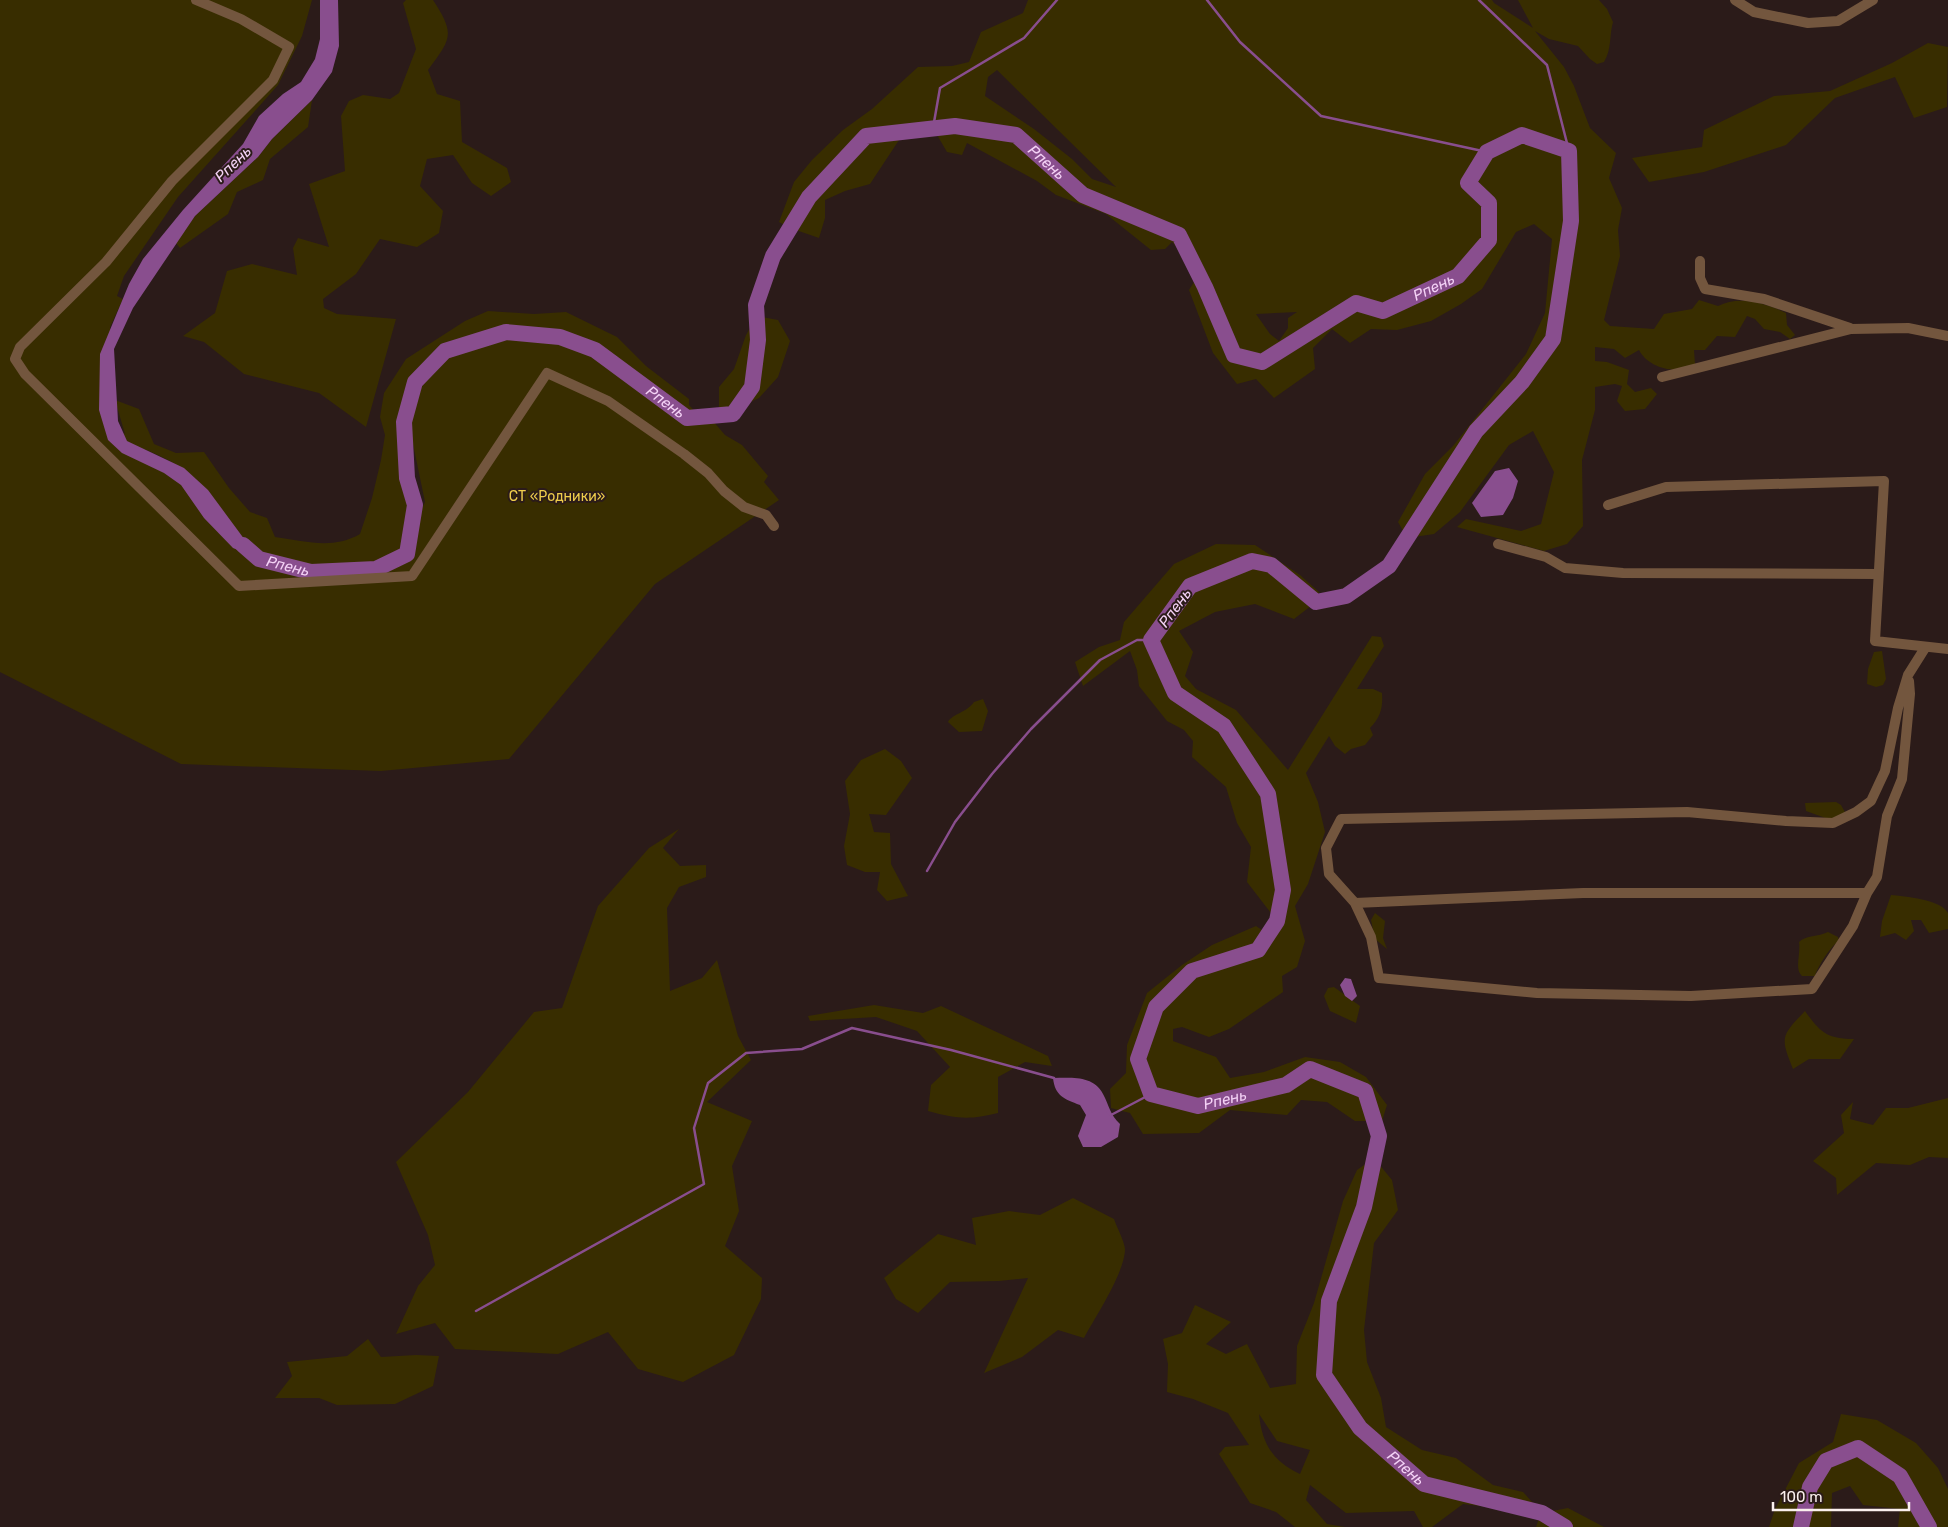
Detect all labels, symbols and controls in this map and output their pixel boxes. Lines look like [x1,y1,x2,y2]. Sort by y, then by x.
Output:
water label: Рпень [1024,141,1069,184]
water label: Рпень [211,142,255,186]
water label: Рпень [1410,270,1458,305]
water label: Рпень [643,382,689,423]
park label: СТ «Родники» [509,488,605,505]
water label: Рпень [265,552,312,580]
water label: Рпень [1155,585,1196,631]
water label: Рпень [1202,1086,1249,1113]
water label: Рпень [1383,1447,1429,1490]
scale bar [1773,1480,1909,1512]
text: 100 m [1780,1488,1822,1506]

